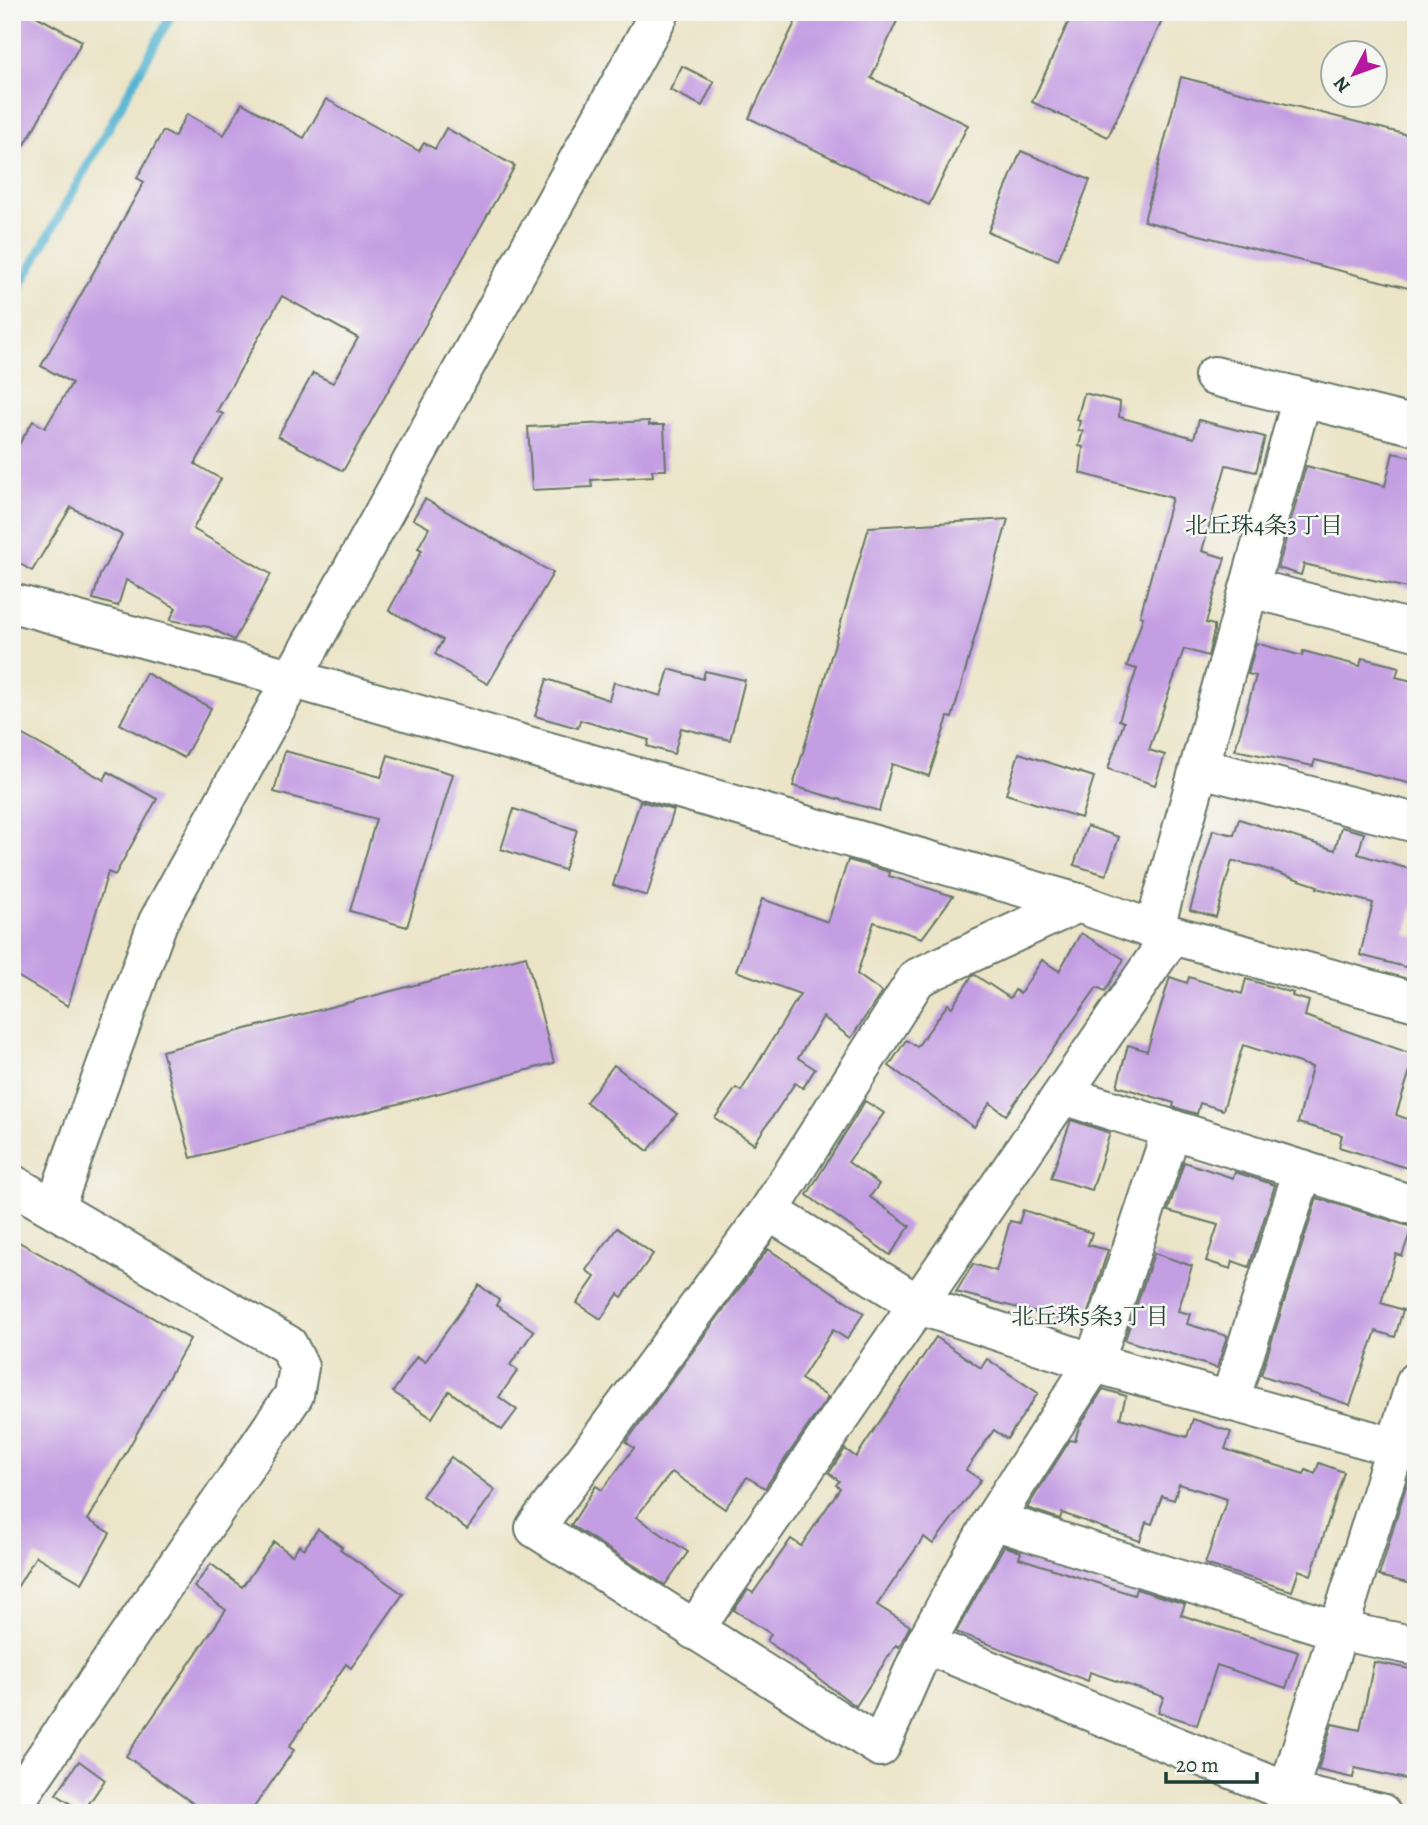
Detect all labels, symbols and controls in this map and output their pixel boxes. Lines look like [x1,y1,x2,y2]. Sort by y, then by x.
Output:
north arrow [1320,38,1390,108]
text: N [1327,71,1356,98]
district label: 北丘珠4条3丁目 [1185,510,1343,541]
district label: 北丘珠5条3丁目 [1011,1301,1169,1332]
scale bar [1166,1741,1256,1785]
text: 20 m [1176,1751,1219,1779]

